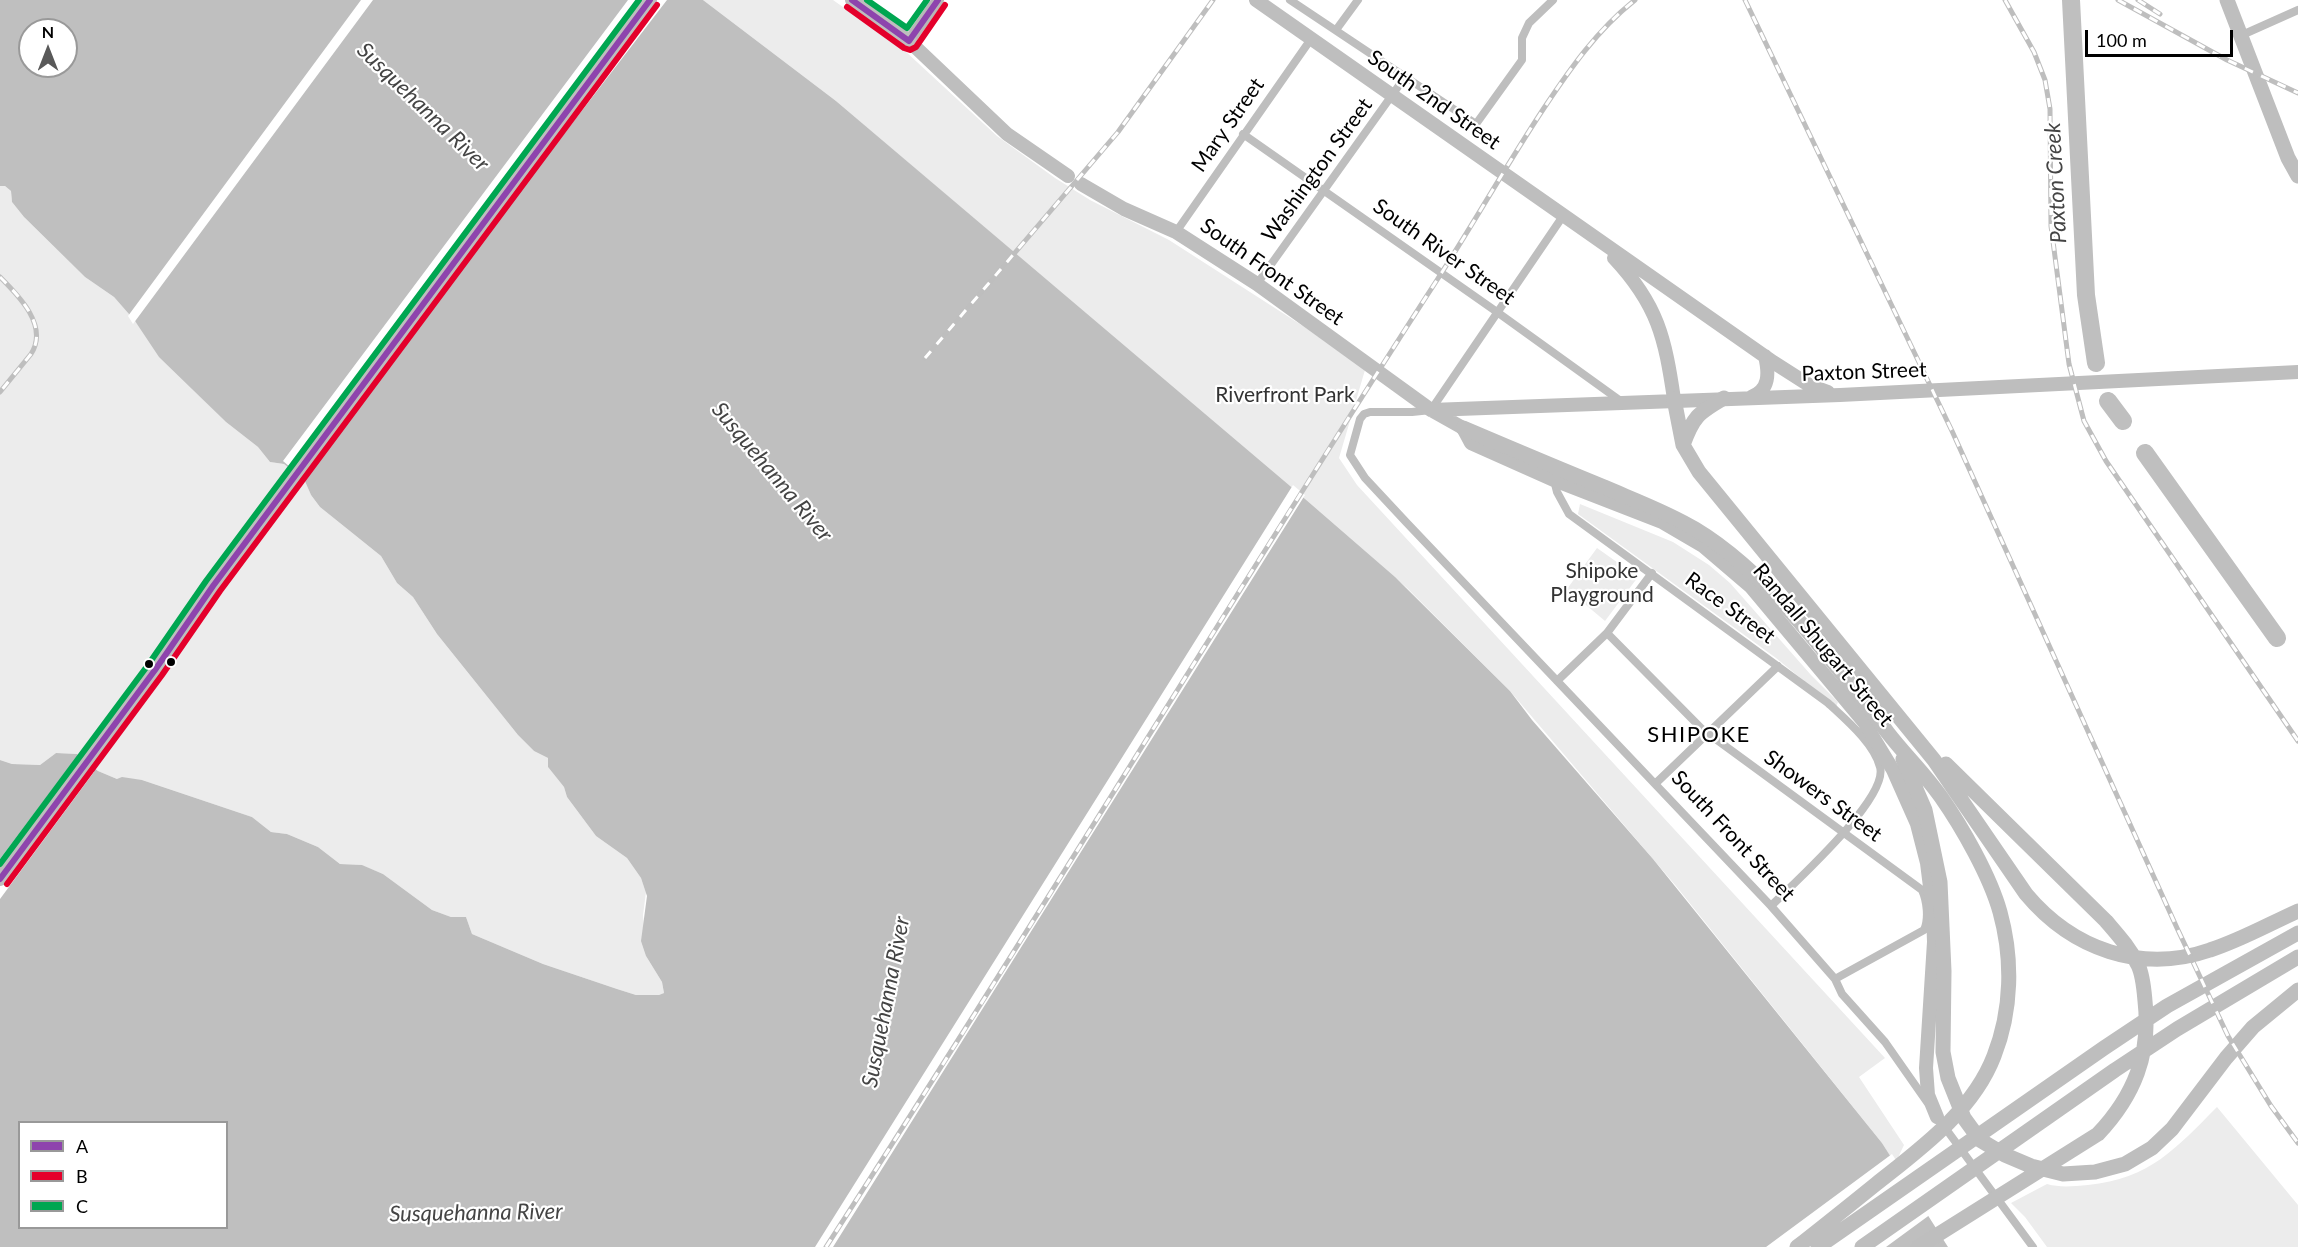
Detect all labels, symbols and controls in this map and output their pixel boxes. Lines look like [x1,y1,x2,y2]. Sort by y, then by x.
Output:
north arrow [18,18,78,78]
scale bar [2088,18,2236,56]
text: N [42,22,54,41]
text: 100 m [2096,29,2147,51]
water label: Susquehanna River [351,37,495,177]
street label: South 2nd Street [1363,45,1505,155]
street label: Mary Street [1186,73,1270,177]
street label: Washington Street [1256,93,1378,247]
water label: Paxton Creek [2040,122,2072,244]
street label: South River Street [1368,194,1520,310]
street label: South Front Street [1195,213,1349,331]
street label: Paxton Street [1801,357,1927,387]
park label: Riverfront Park [1215,382,1355,408]
water label: Susquehanna River [706,397,838,547]
park label: Shipoke Playground [1550,558,1654,608]
street label: Randall Shugart Street [1748,559,1898,731]
street label: Race Street [1680,567,1780,649]
unlabelled marker [165,656,177,668]
unlabelled marker [143,658,155,670]
district label: SHIPOKE [1647,722,1751,748]
street label: Showers Street [1759,745,1887,847]
street label: South Front Street [1666,765,1800,907]
water label: Susquehanna River [856,914,916,1090]
legend [18,1121,228,1229]
text: A [76,1135,88,1157]
text: B [76,1165,88,1187]
text: C [76,1195,88,1217]
water label: Susquehanna River [389,1198,563,1228]

